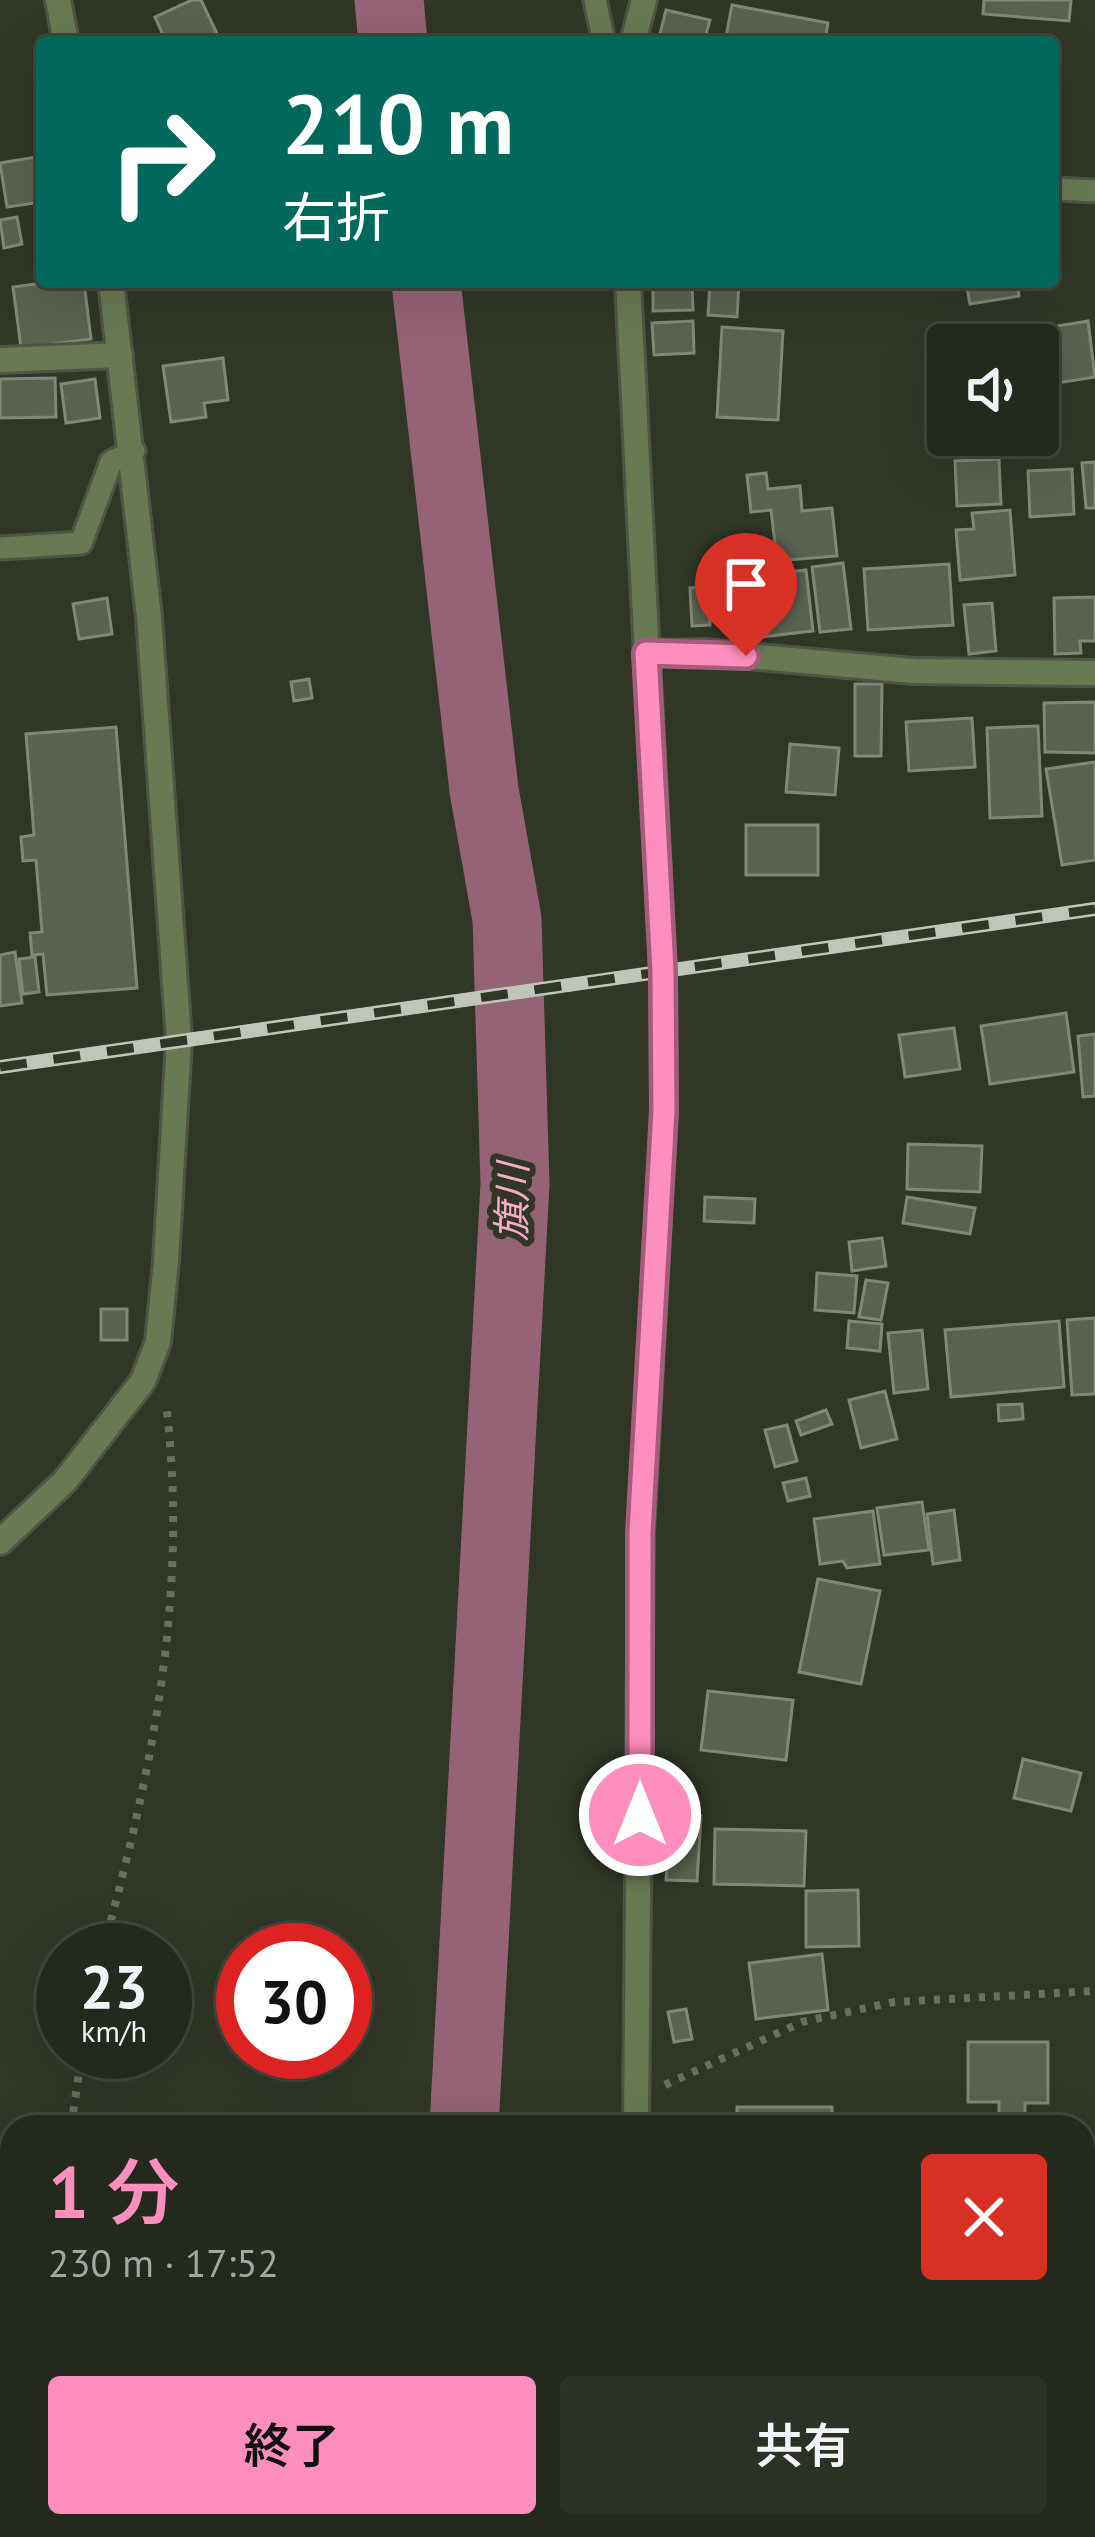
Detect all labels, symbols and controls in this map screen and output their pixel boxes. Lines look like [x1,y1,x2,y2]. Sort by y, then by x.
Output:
text: 210 m [282,68,514,177]
icon: right [84,84,240,240]
text: 右折 [282,182,390,252]
map controls [927,324,1059,456]
button: sound [927,324,1059,456]
pin [695,533,797,656]
icon: arrive [713,551,779,617]
water label: 旗川 [485,1159,538,1241]
position arrow [577,1752,703,1878]
speed limit sign: 30 [216,1923,372,2079]
text: 23 [80,1947,148,2025]
text: km/h [81,2011,147,2050]
text: 1 分 [48,2145,179,2238]
button: close [921,2154,1047,2280]
text: 230 m · 17:52 [48,2237,279,2288]
button: 終了 [48,2376,536,2514]
button: 共有 [560,2376,1047,2514]

